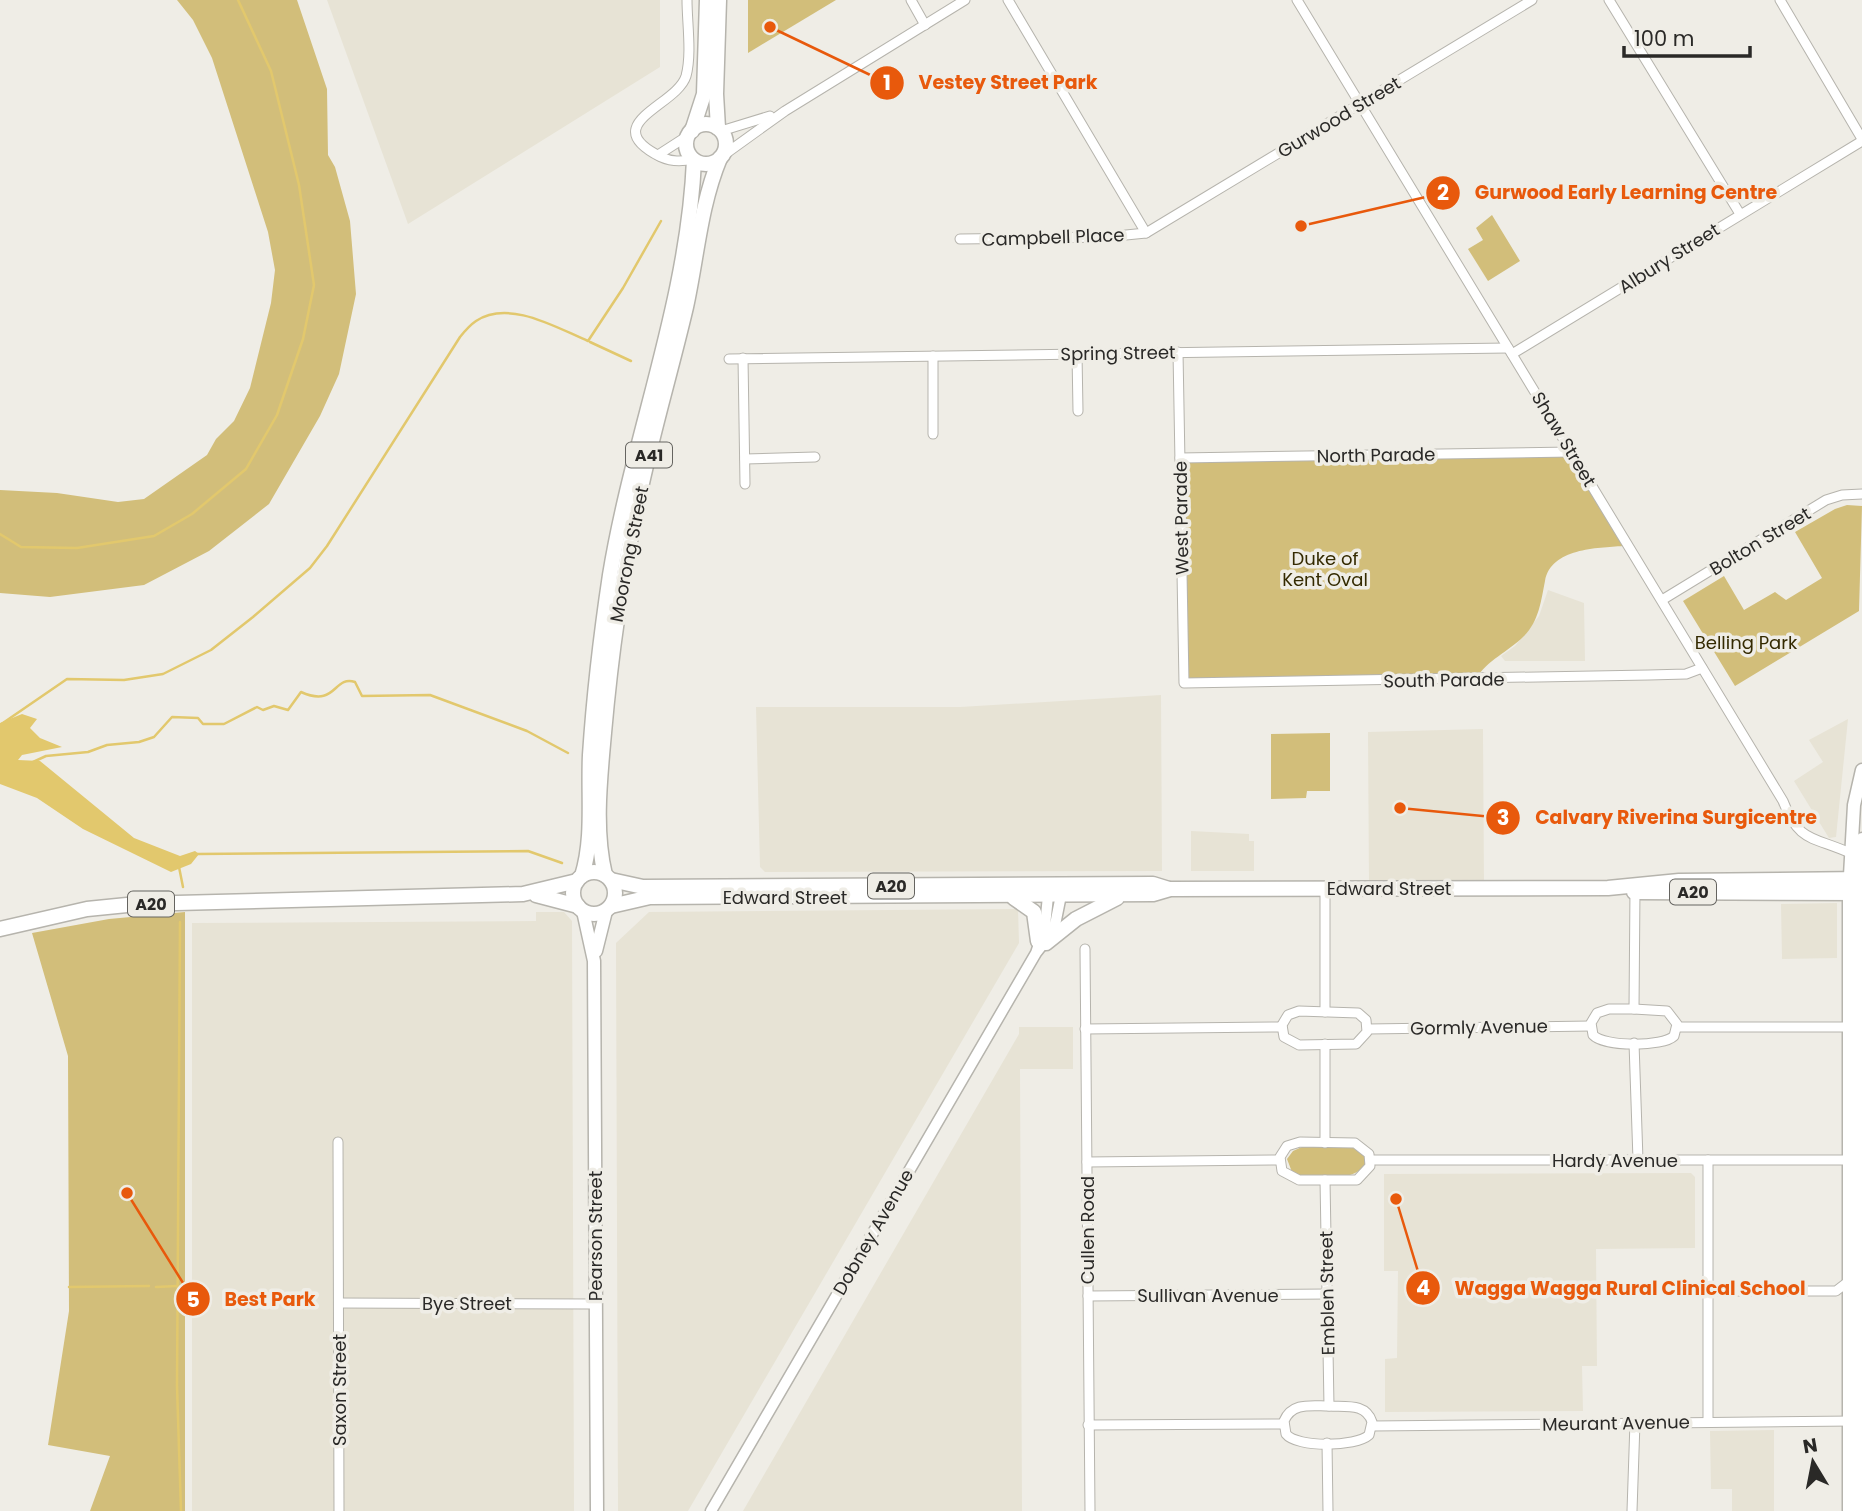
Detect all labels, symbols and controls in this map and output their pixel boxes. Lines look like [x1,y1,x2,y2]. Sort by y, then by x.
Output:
scale bar [1624,14,1750,58]
text: 100 m [1634,24,1694,53]
callout: Vestey Street Park [869,63,1111,103]
text: 1 [883,68,891,97]
text: Vestey Street Park [919,69,1098,96]
street label: Gurwood Street [1273,70,1405,164]
callout: Gurwood Early Learning Centre [1426,173,1791,213]
text: 2 [1437,178,1449,207]
text: Gurwood Early Learning Centre [1475,179,1778,206]
street label: Albury Street [1614,217,1724,299]
street label: Campbell Place [981,222,1125,252]
street label: Spring Street [1060,339,1176,367]
street label: Shaw Street [1526,387,1602,491]
street label: North Parade [1317,441,1435,469]
road number: A41 [626,442,672,468]
street label: West Parade [1168,461,1194,575]
street label: Moorong Street [604,484,654,624]
street label: Bolton Street [1705,501,1815,581]
park label: Duke of Kent Oval [1282,546,1368,592]
park label: Belling Park [1695,630,1798,655]
street label: South Parade [1383,666,1505,694]
callout: Calvary Riverina Surgicentre [1486,798,1830,838]
text: 3 [1497,803,1509,832]
text: Calvary Riverina Surgicentre [1535,804,1817,831]
road number: A20 [868,874,914,898]
street label: Edward Street [1327,876,1451,901]
road number: A20 [1670,880,1716,904]
street label: Edward Street [723,885,847,910]
road number: A20 [128,891,174,916]
street label: Gormly Avenue [1410,1013,1548,1041]
street label: Hardy Avenue [1552,1148,1678,1173]
street label: Dobney Avenue [827,1164,919,1300]
street label: Pearson Street [583,1171,608,1301]
street label: Cullen Road [1075,1176,1100,1284]
street label: Emblen Street [1313,1231,1341,1355]
callout: Wagga Wagga Rural Clinical School [1406,1268,1820,1308]
text: 4 [1416,1273,1430,1302]
text: Wagga Wagga Rural Clinical School [1454,1275,1806,1302]
callout: Best Park [176,1279,330,1319]
street label: Sullivan Avenue [1137,1283,1279,1308]
text: 5 [186,1285,200,1314]
text: Best Park [224,1286,316,1313]
street label: Bye Street [422,1291,512,1316]
street label: Saxon Street [327,1334,352,1446]
street label: Meurant Avenue [1542,1409,1690,1437]
north arrow [1778,1427,1848,1497]
text: N [1801,1431,1820,1460]

